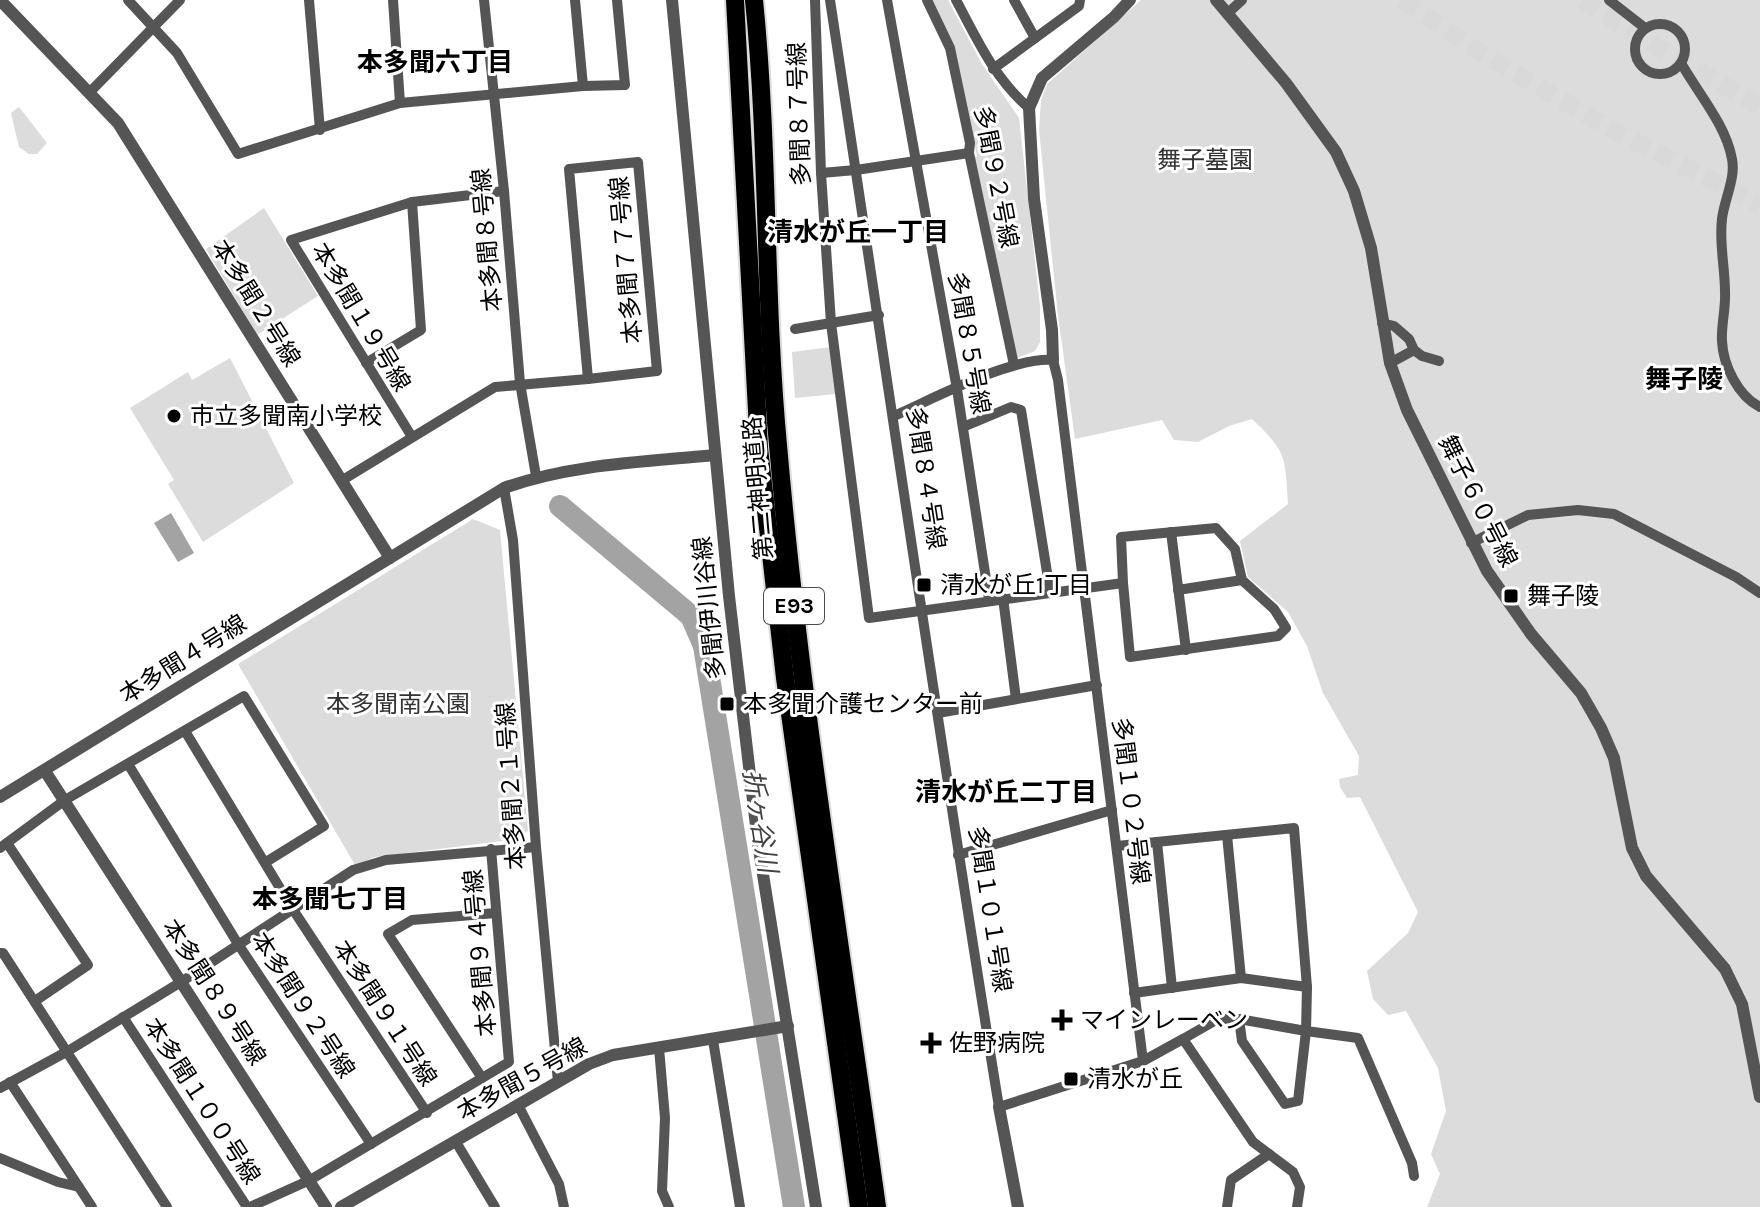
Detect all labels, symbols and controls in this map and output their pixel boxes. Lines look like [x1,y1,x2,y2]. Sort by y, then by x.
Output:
street label: 多聞８７号線 [782,42,816,186]
district label: 本多聞六丁目 [357,47,513,78]
street label: 多聞９２号線 [969,104,1023,250]
park label: 舞子墓園 [1157,146,1253,174]
street label: 本多聞８号線 [467,167,507,313]
street label: 本多聞７７号線 [605,175,647,345]
district label: 清水が丘一丁目 [767,217,949,248]
street label: 本多聞２号線 [206,235,306,371]
street label: 本多聞１９号線 [306,238,416,396]
street label: 多聞８５号線 [943,270,995,416]
district label: 舞子陵 [1645,364,1723,395]
place label: 市立多聞南小学校 [190,402,382,430]
street label: 多聞８４号線 [901,405,951,551]
marker: 市立多聞南小学校 [165,407,183,425]
street label: 第二神明道路 [738,415,778,561]
street label: 舞子６０号線 [1433,430,1523,572]
street label: 多聞伊川谷線 [688,535,730,681]
place label: 清水が丘1丁目 [940,571,1092,599]
marker: 清水が丘1丁目 [915,576,933,594]
place label: 舞子陵 [1527,582,1599,610]
marker: 舞子陵 [1502,587,1520,605]
road number: E93 [764,588,824,624]
street label: 本多聞４号線 [115,609,251,709]
park label: 本多聞南公園 [326,690,470,718]
place label: 本多聞介護センター前 [743,690,983,718]
marker: 本多聞介護センター前 [718,695,736,713]
street label: 本多聞２１号線 [491,701,531,871]
street label: 多聞１０２号線 [1107,716,1155,886]
water label: 折ヶ谷川 [737,767,784,878]
district label: 清水が丘二丁目 [915,777,1097,808]
street label: 多聞１０１号線 [963,824,1017,994]
street label: 本多聞９４号線 [459,868,501,1038]
district label: 本多聞七丁目 [252,884,408,915]
street label: 本多聞８９号線 [157,914,271,1070]
street label: 本多聞９２号線 [246,927,360,1083]
street label: 本多聞９１号線 [328,935,442,1091]
place label: マインレーベン [1080,1006,1248,1034]
marker: マインレーベン [1051,1009,1073,1031]
street label: 本多聞１００号線 [138,1013,266,1189]
place label: 佐野病院 [949,1029,1045,1057]
street label: 本多聞５号線 [452,1032,592,1126]
marker: 佐野病院 [920,1032,942,1054]
place label: 清水が丘 [1087,1065,1183,1093]
marker: 清水が丘 [1062,1070,1080,1088]

